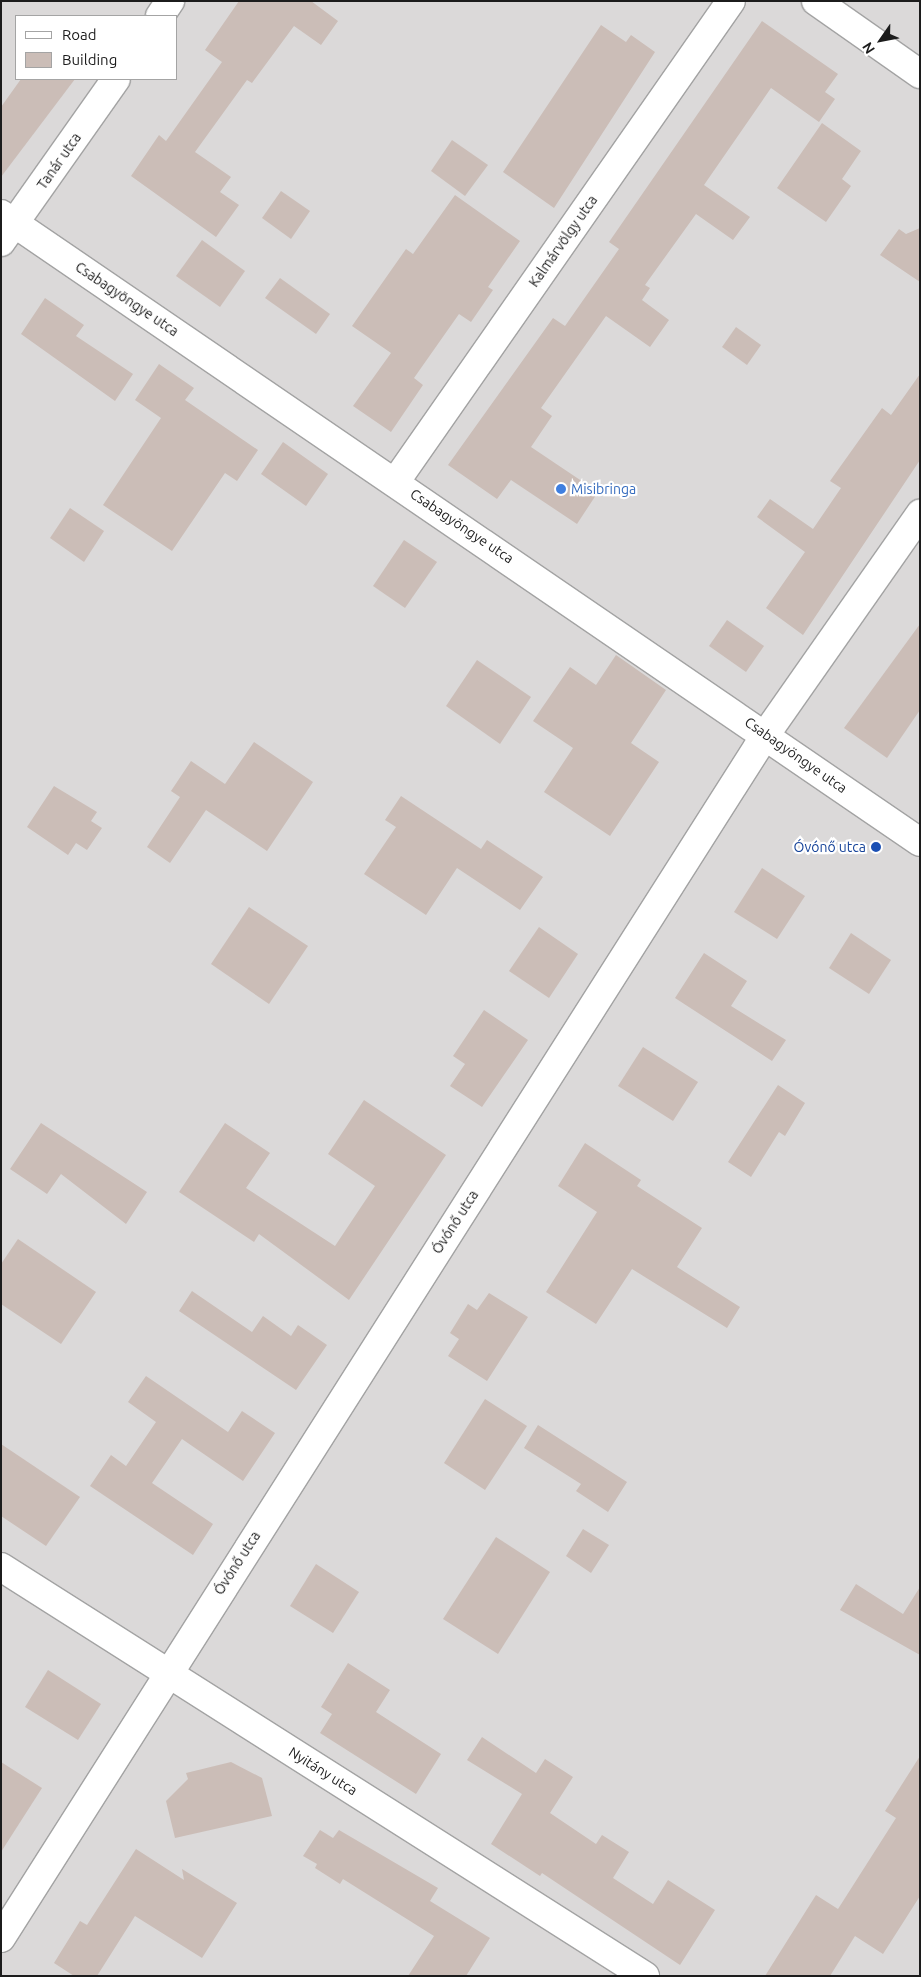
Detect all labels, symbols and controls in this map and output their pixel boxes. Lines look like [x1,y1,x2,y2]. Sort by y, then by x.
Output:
legend [15,15,178,80]
north arrow [856,15,906,65]
text: Road [62,26,97,43]
text: N [859,39,878,57]
text: Building [62,51,117,68]
street label: Tanár utca [33,129,85,193]
street label: Kalmárvölgy utca [525,192,601,290]
street label: Csabagyöngye utca [72,258,182,340]
place label: Misibringa [571,481,636,497]
marker: Misibringa [555,483,567,495]
street label: Csabagyöngye utca [407,485,517,567]
street label: Csabagyöngye utca [742,713,850,797]
place label: Óvónő utca [794,839,866,855]
marker: Óvónő utca [870,841,882,853]
street label: Óvónő utca [428,1187,482,1257]
street label: Óvónő utca [210,1528,264,1598]
street label: Nyitány utca [286,1743,360,1799]

